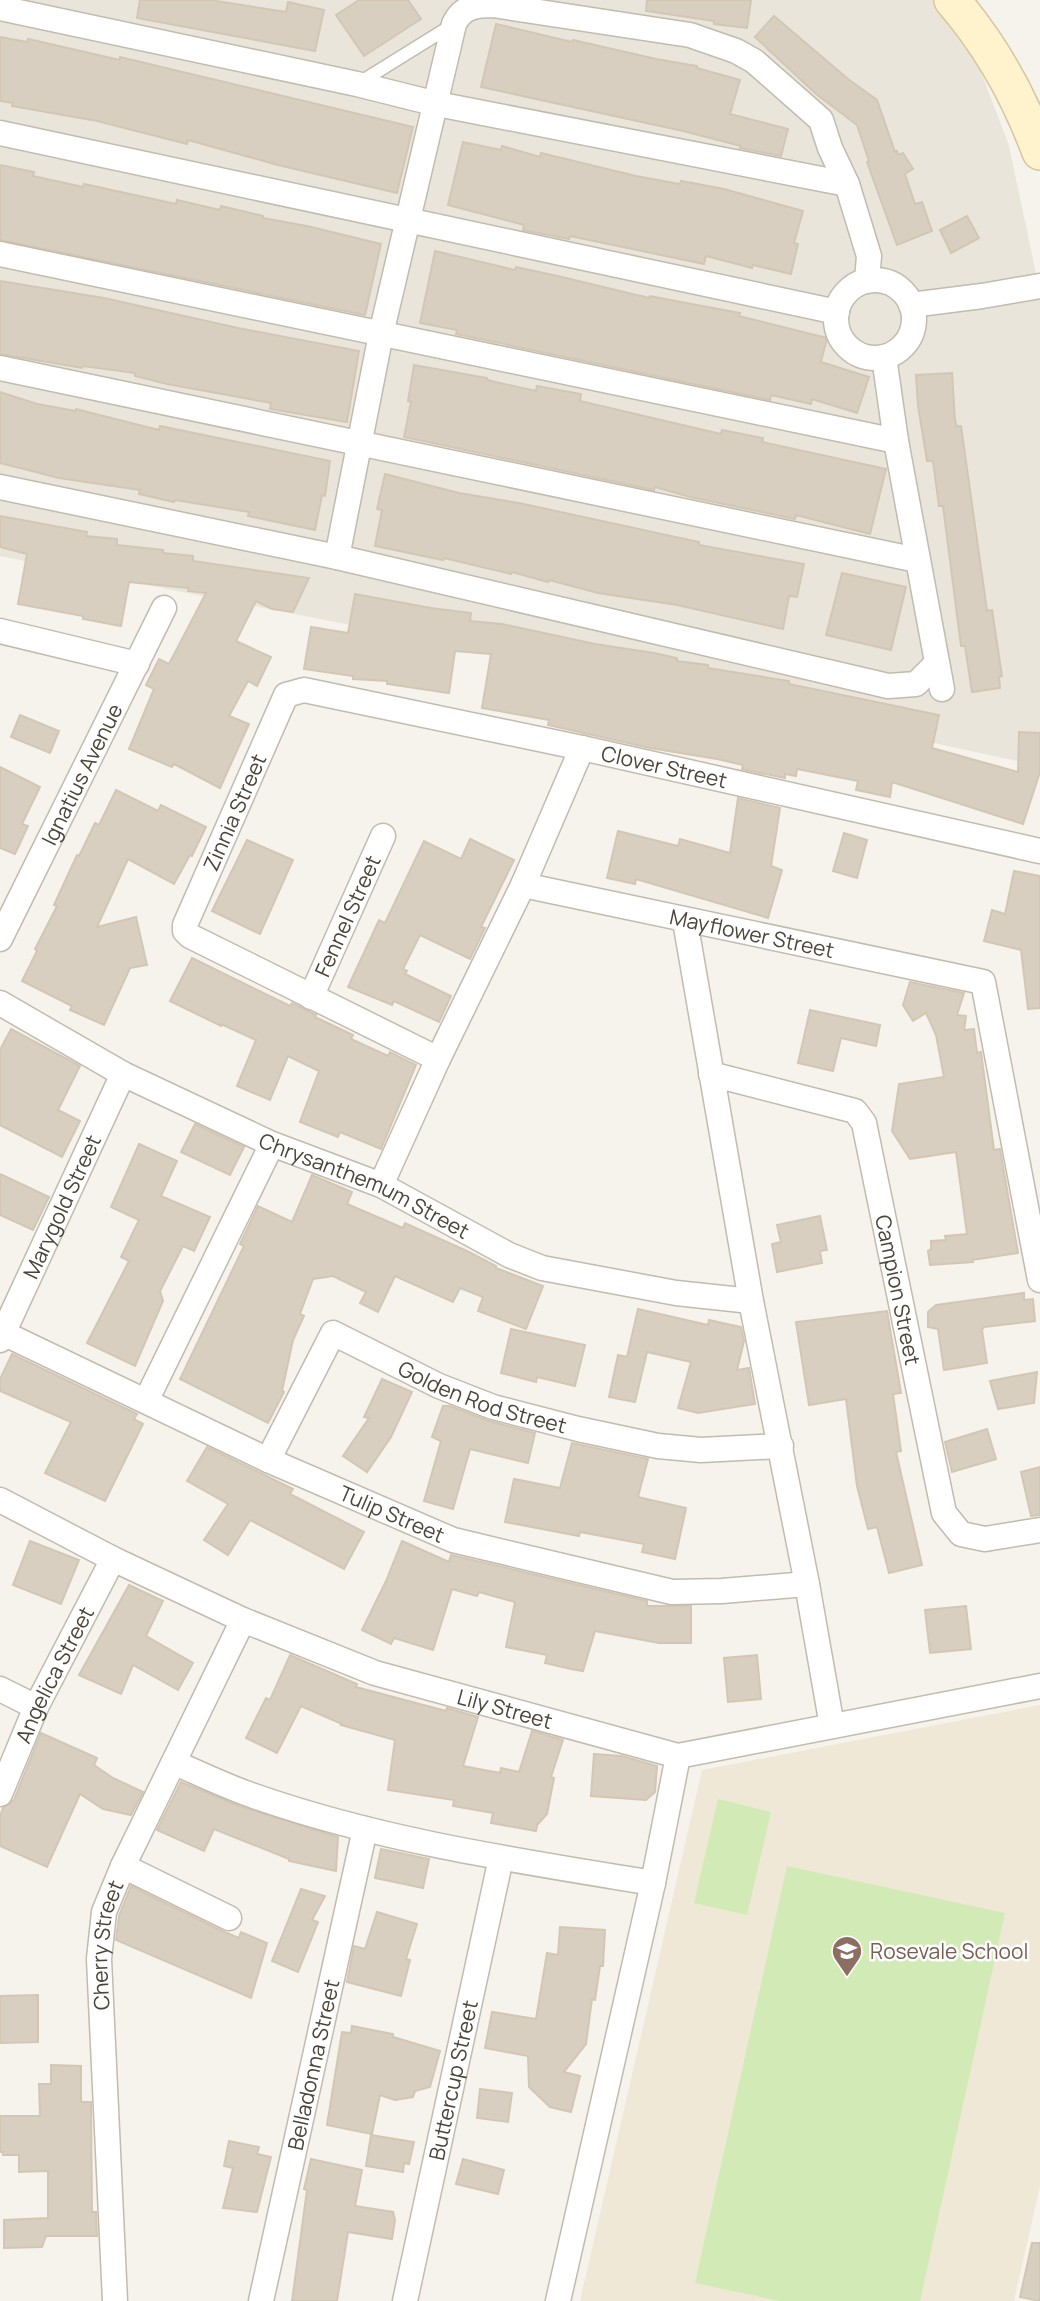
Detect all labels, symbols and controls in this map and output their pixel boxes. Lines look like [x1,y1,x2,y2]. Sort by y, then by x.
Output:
street label: Ignatius Avenue [35,699,129,850]
street label: Clover Street [599,739,730,794]
street label: Zinnia Street [196,749,273,875]
street label: Fennel Street [308,851,387,981]
street label: Mayflower Street [667,902,837,964]
street label: Chrysanthemum Street [255,1126,475,1245]
street label: Marygold Street [16,1130,107,1283]
street label: Campion Street [869,1212,927,1367]
street label: Golden Rod Street [394,1354,570,1439]
street label: Tulip Street [335,1479,449,1549]
street label: Angelica Street [9,1602,100,1747]
street label: Lily Street [454,1682,556,1735]
street label: Cherry Street [85,1876,130,2011]
school or university icon: Rosevale School [830,1934,864,1978]
place label: Rosevale School [870,1937,1028,1965]
street label: Belladonna Street [281,1977,345,2153]
street label: Buttercup Street [422,1997,484,2163]

